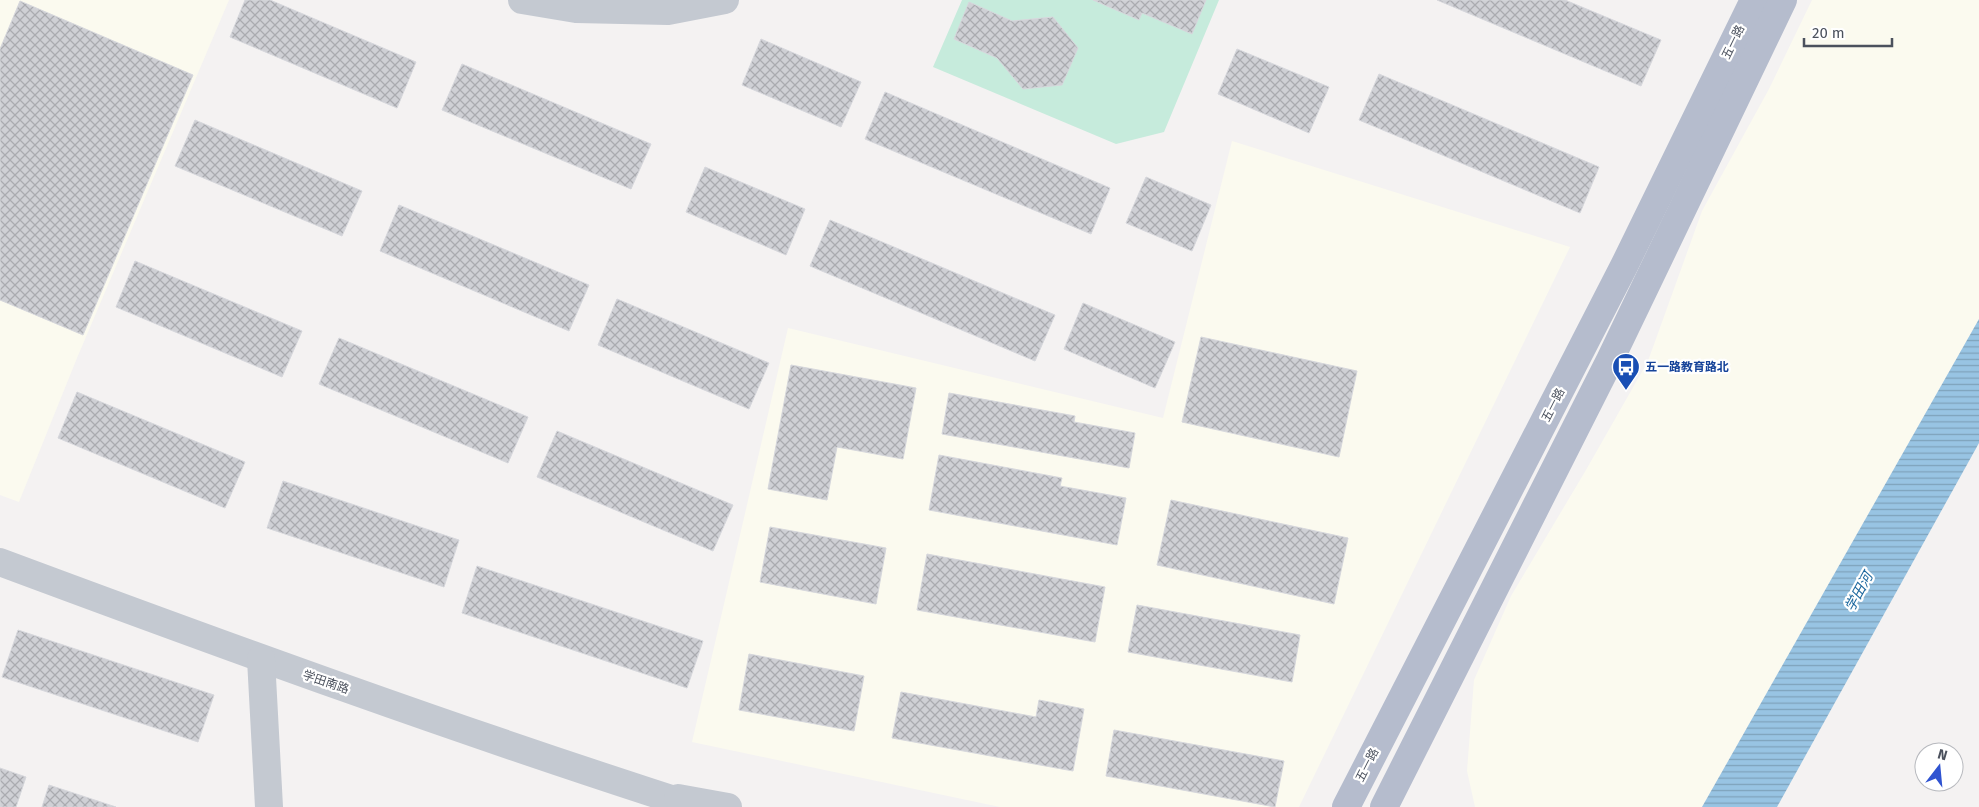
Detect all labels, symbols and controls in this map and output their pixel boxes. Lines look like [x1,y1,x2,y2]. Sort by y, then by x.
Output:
scale bar [1804,15,1892,47]
street label: 五一路 [1719,23,1747,61]
text: 20 m [1812,24,1845,42]
bus stop icon: 五一路教育路北 [1611,352,1641,391]
place label: 五一路教育路北 [1645,360,1729,374]
street label: 五一路 [1539,386,1567,424]
water label: 学田河 [1841,567,1878,614]
street label: 学田南路 [301,668,351,696]
north arrow [1914,742,1964,792]
street label: 五一路 [1353,746,1381,784]
text: N [1936,746,1949,764]

